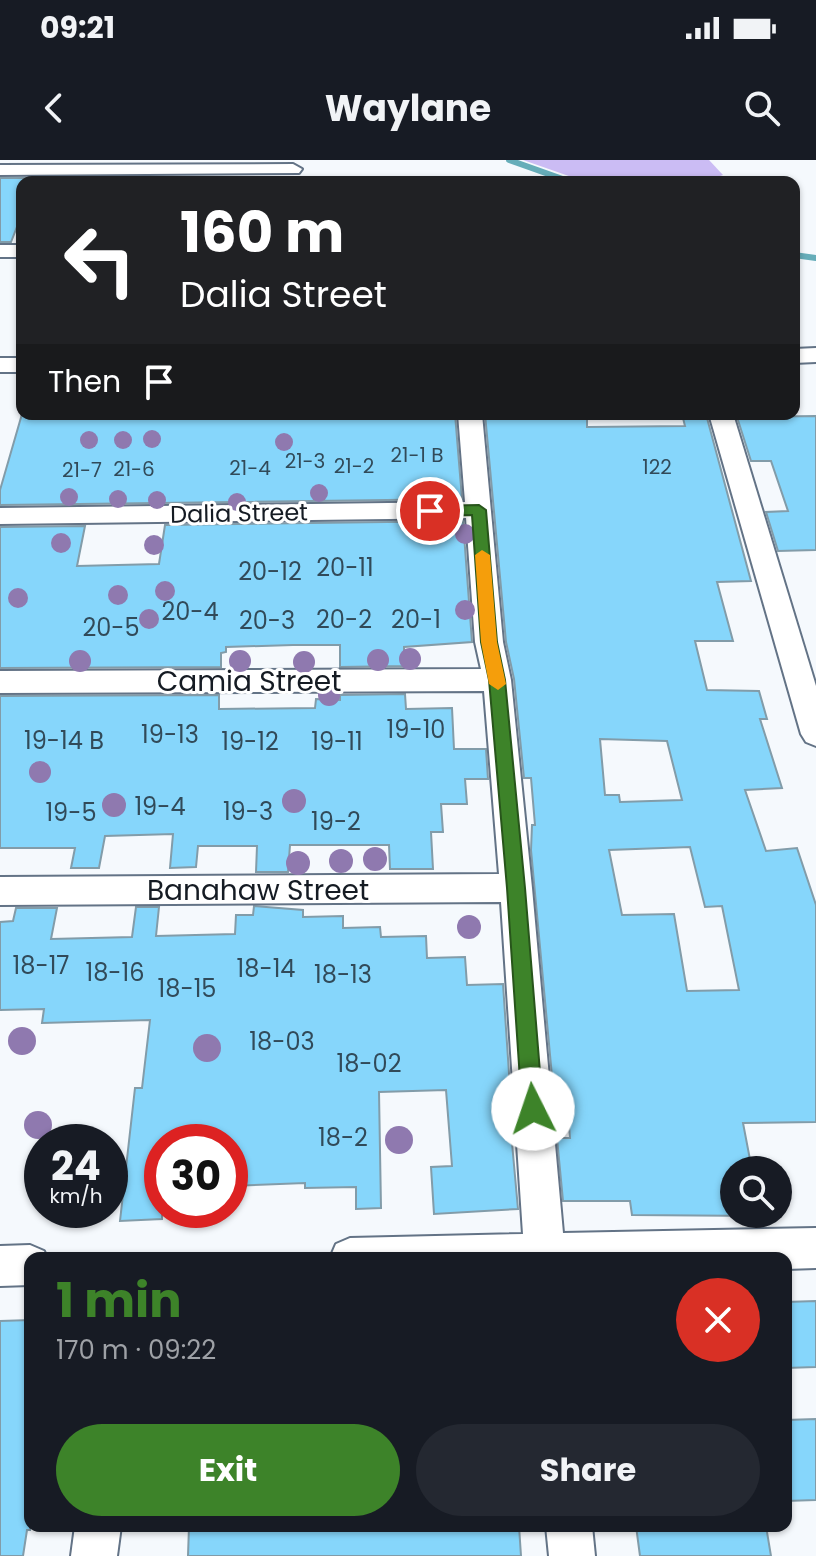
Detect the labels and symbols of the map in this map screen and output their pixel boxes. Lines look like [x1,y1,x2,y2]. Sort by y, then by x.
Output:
house number: 21-1 B [391,441,443,469]
house number: 21-3 [285,447,325,475]
house number: 21-2 [334,452,374,480]
house number: 122 [642,453,672,481]
house number: 21-4 [229,454,271,482]
house number: 21-6 [113,455,155,483]
house number: 21-7 [62,456,102,484]
pin [396,477,464,545]
street label: Dalia Street [170,495,308,531]
house number: 20-11 [316,551,374,584]
house number: 20-12 [238,555,302,588]
house number: 20-4 [161,595,219,628]
house number: 20-2 [316,603,372,636]
house number: 20-1 [391,603,441,636]
house number: 20-3 [239,604,295,637]
house number: 20-5 [82,611,140,644]
street label: Camia Street [157,662,341,701]
house number: 19-10 [387,713,445,746]
house number: 19-13 [141,718,199,751]
house number: 19-14 B [24,724,104,757]
house number: 19-12 [221,725,279,758]
house number: 19-11 [311,725,363,758]
house number: 19-4 [134,790,186,823]
house number: 19-3 [223,795,273,828]
house number: 19-5 [45,796,97,829]
house number: 19-2 [311,805,361,838]
street label: Banahaw Street [147,871,369,910]
house number: 18-17 [13,949,69,982]
house number: 18-14 [237,952,295,985]
house number: 18-16 [86,956,144,989]
house number: 18-13 [314,958,372,991]
house number: 18-15 [158,972,216,1005]
house number: 18-03 [249,1025,315,1058]
house number: 18-02 [337,1047,401,1080]
position arrow [491,1067,575,1151]
house number: 18-2 [318,1121,368,1154]
speed limit sign: 30 [144,1124,248,1228]

